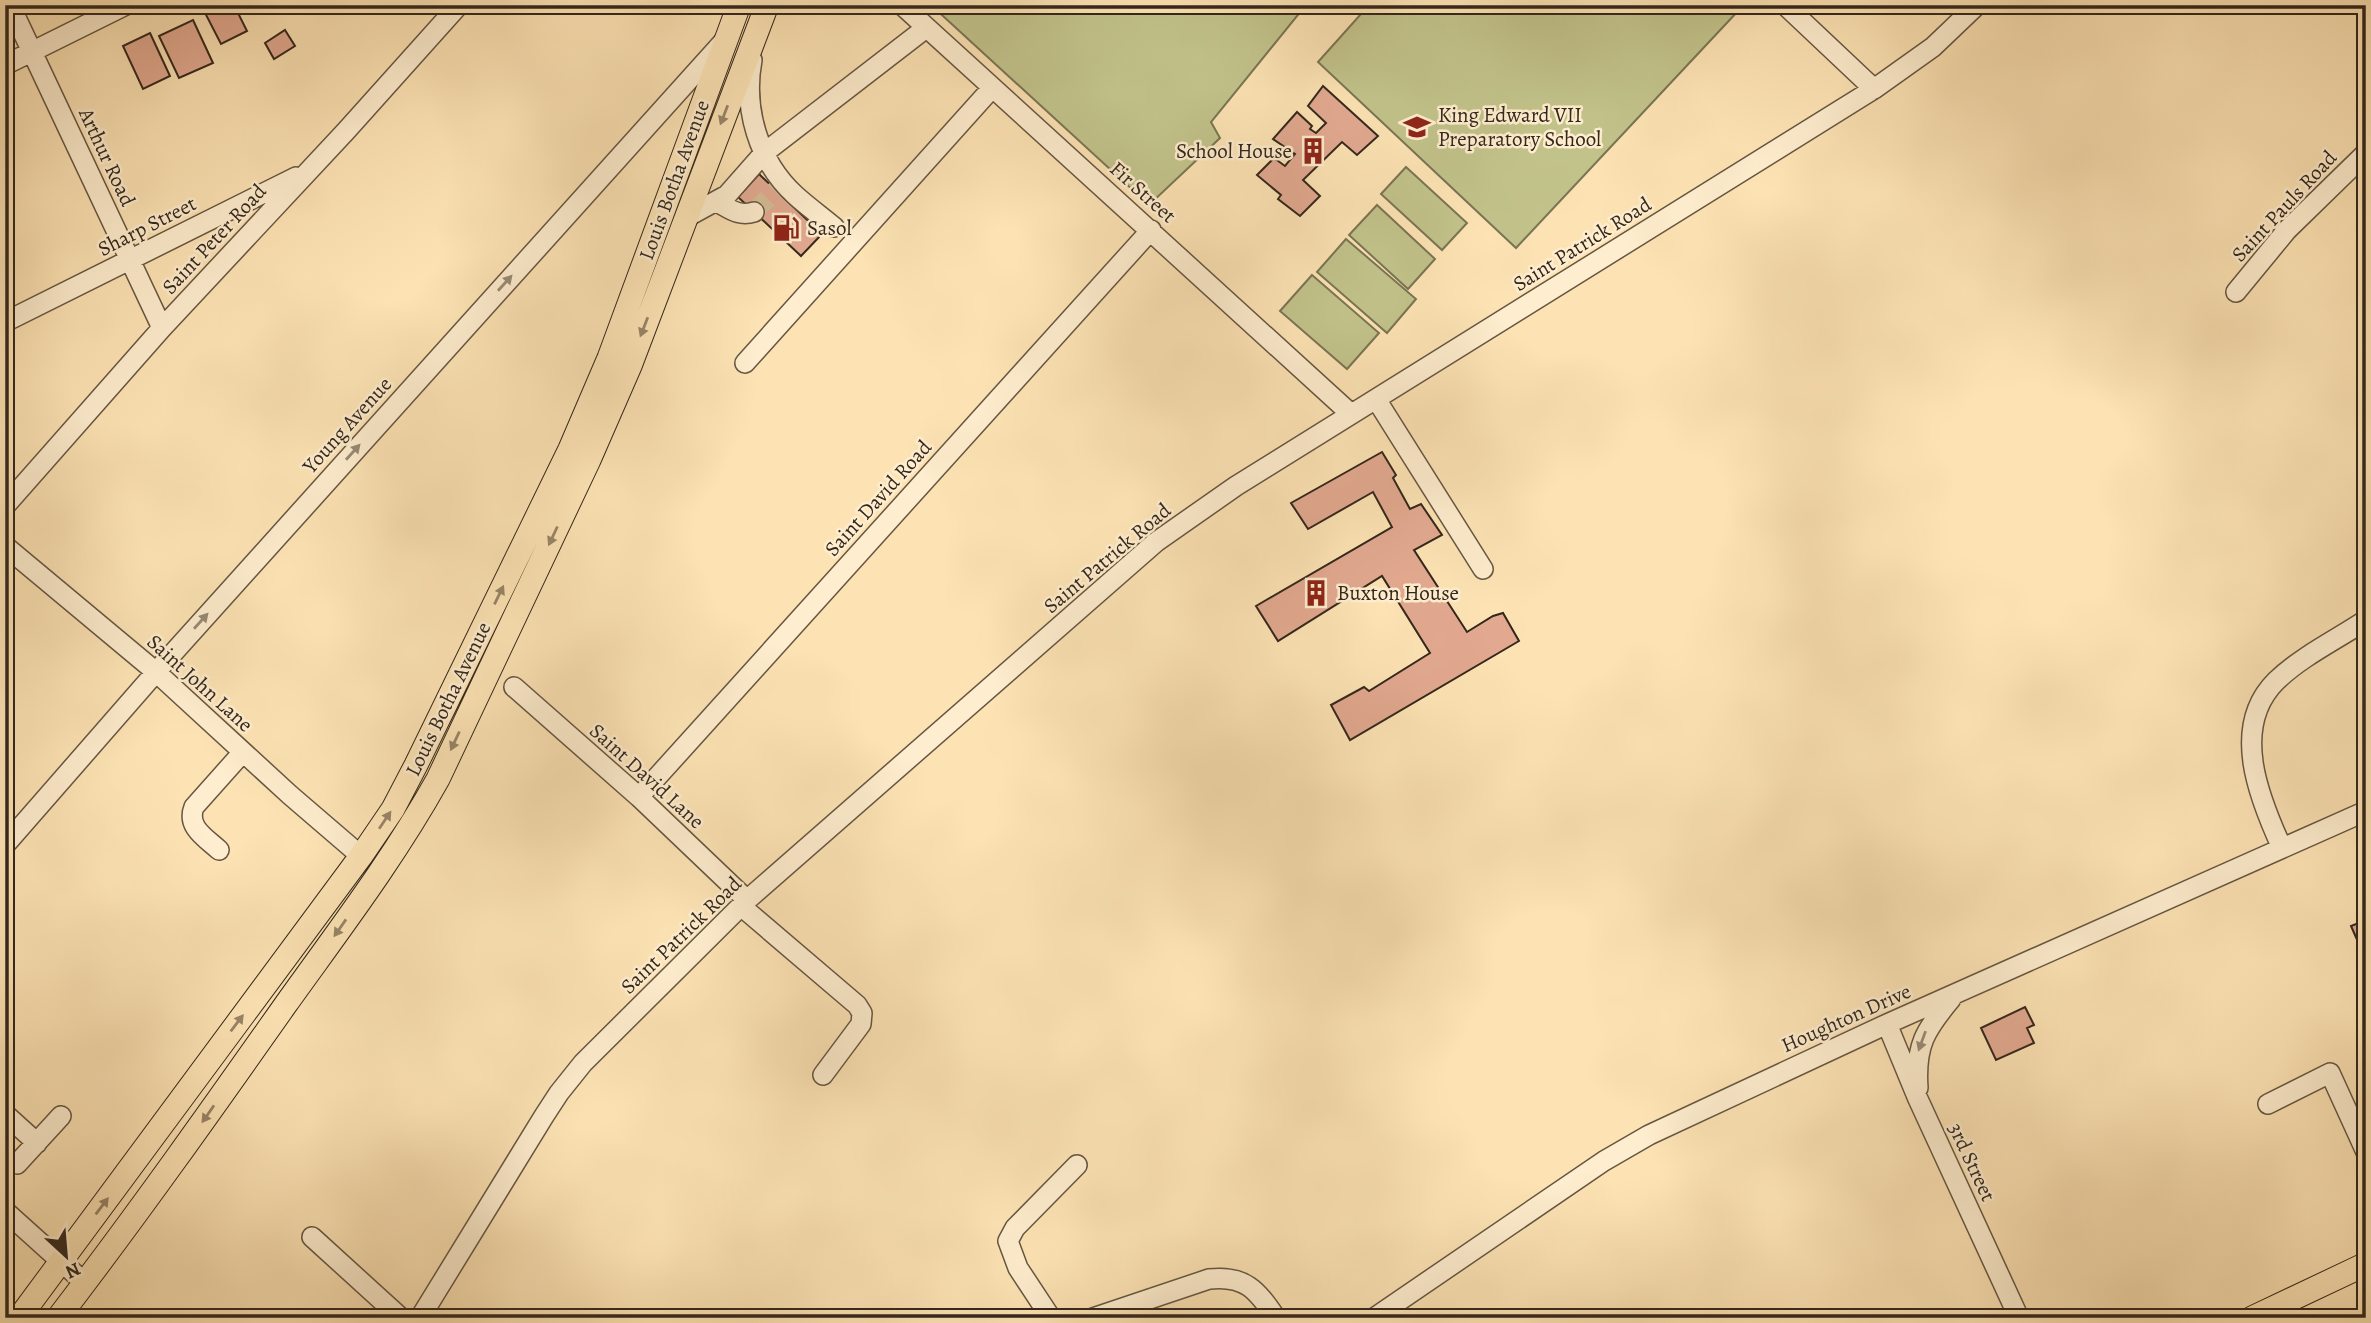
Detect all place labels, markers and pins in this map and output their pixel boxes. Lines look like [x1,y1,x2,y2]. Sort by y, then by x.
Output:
place label: King Edward VII Preparatory School [1438,101,1601,153]
school or university icon: King Edward VII Preparatory School [1402,112,1432,142]
building icon: School House [1298,136,1328,166]
place label: School House [1176,137,1292,165]
fuel station icon: Sasol [771,213,801,243]
place label: Sasol [807,214,852,242]
building icon: Buxton House [1301,578,1331,608]
place label: Buxton House [1337,579,1459,607]

